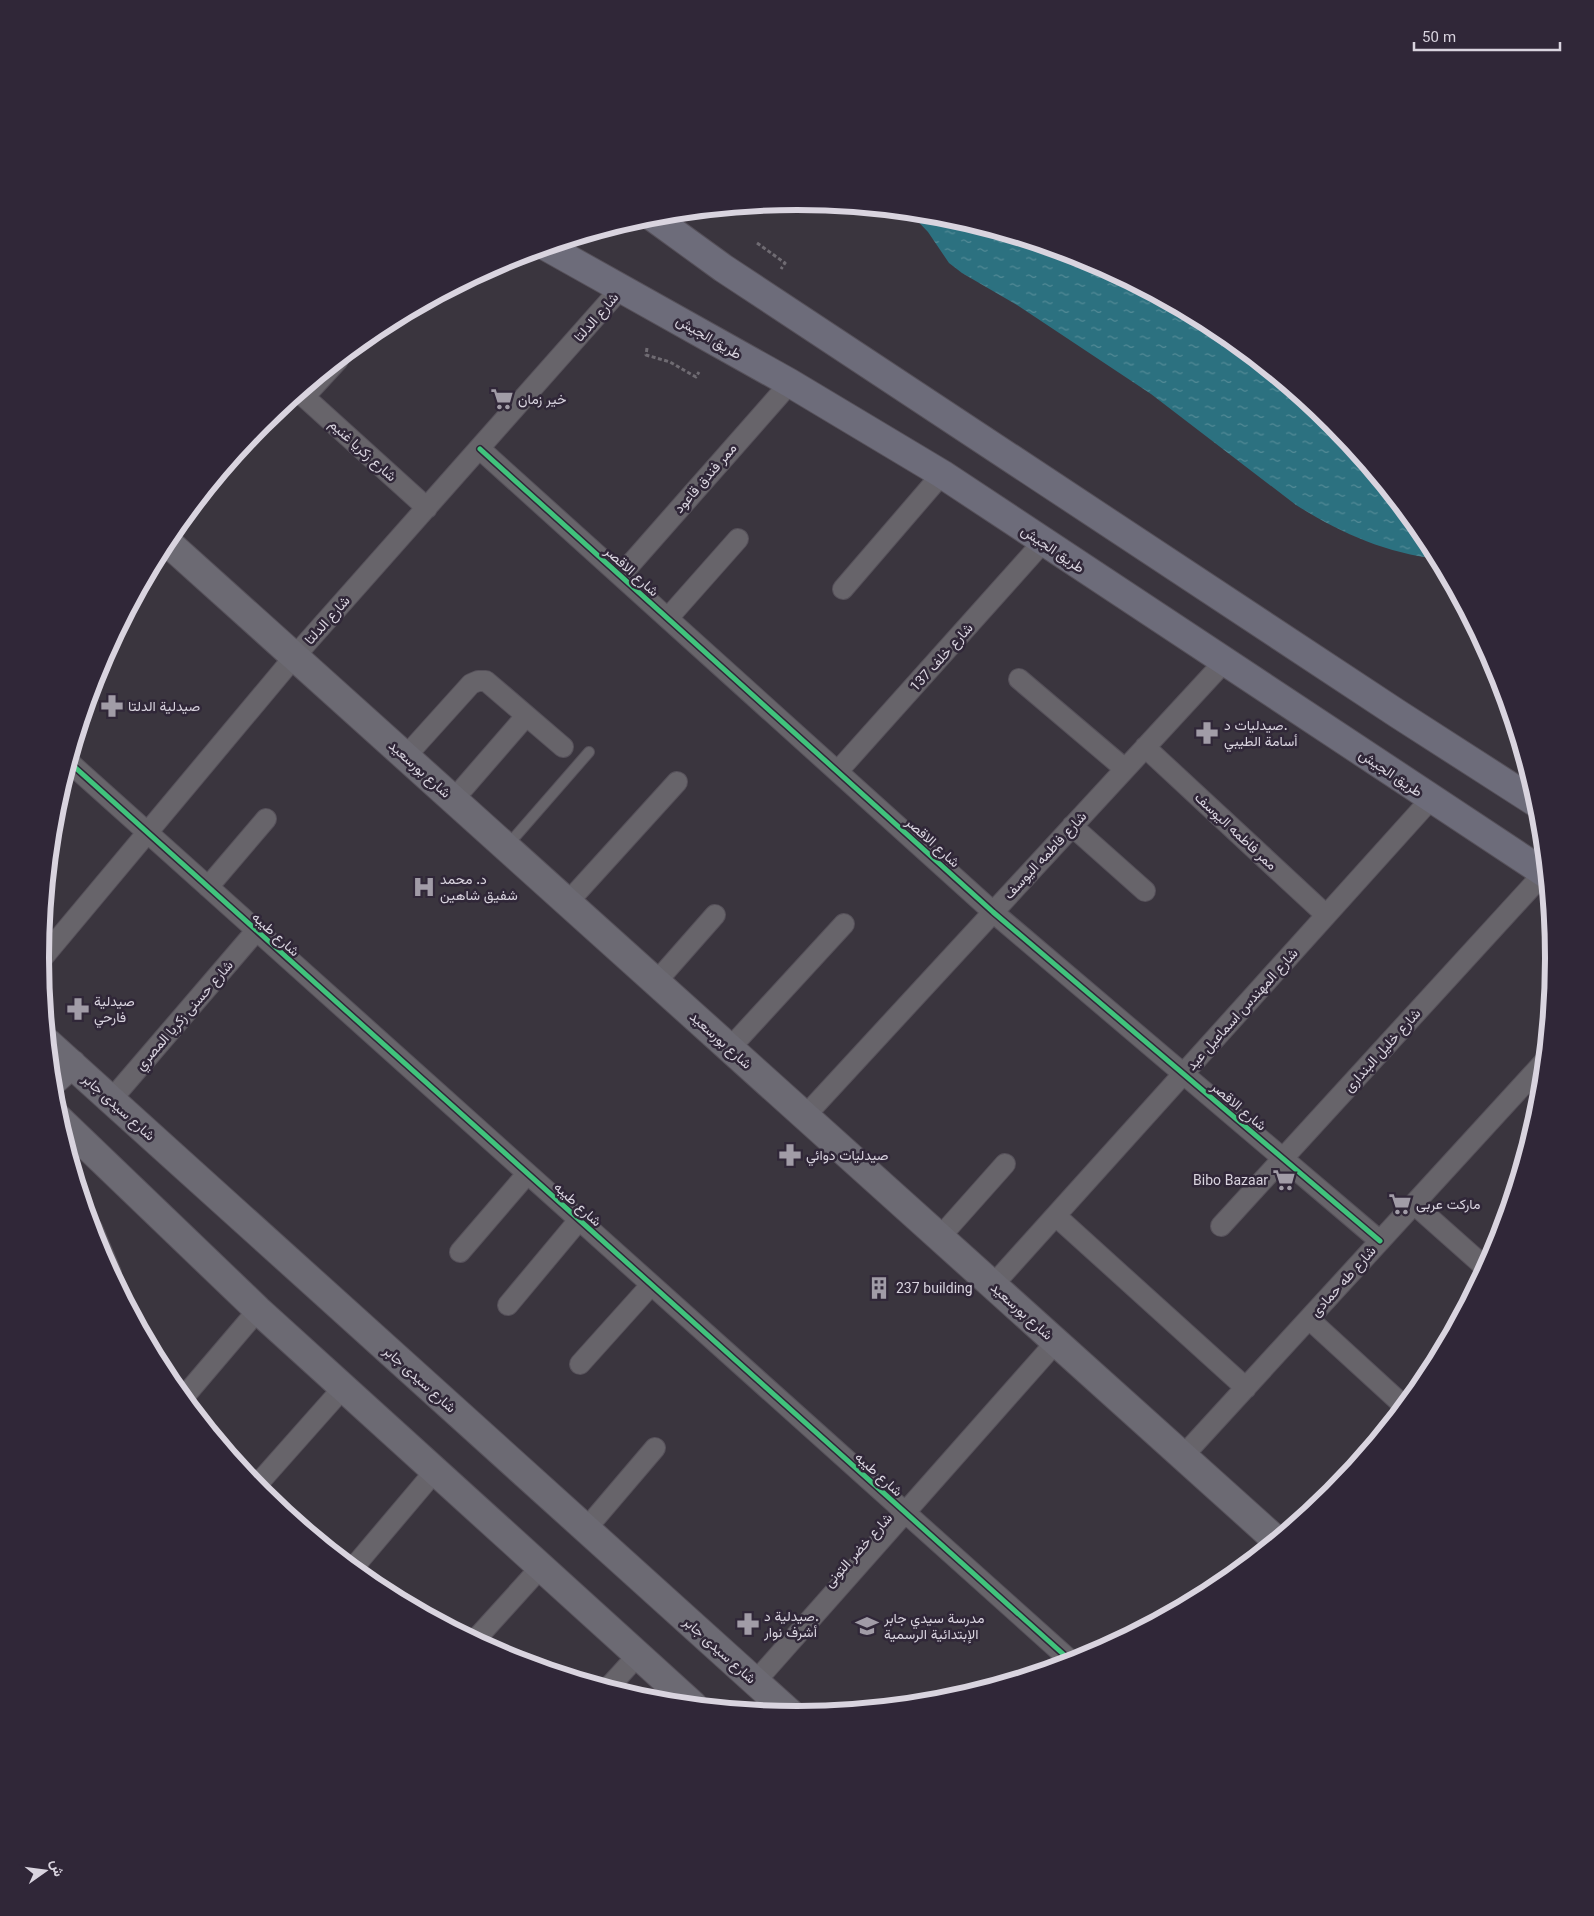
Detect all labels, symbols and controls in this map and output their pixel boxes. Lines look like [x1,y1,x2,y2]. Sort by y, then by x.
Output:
scale bar [1414,20,1560,52]
text: 50 m [1422,27,1456,50]
street label: شارع الدلتا [570,289,625,348]
street label: طريق الجيش [671,311,745,366]
supermarket icon: خير زمان [489,386,515,412]
place label: خير زمان [518,390,566,412]
street label: شارع زكريا غنيم [323,415,401,488]
street label: ممر فندق قاعود [670,439,743,519]
street label: طريق الجيش [1016,521,1088,580]
street label: شارع الاقصر [598,541,663,603]
street label: شارع الدلتا [300,592,357,651]
street label: شارع خلف 137 [905,619,979,698]
pharmacy icon: صيدلية الدلتا [99,693,125,719]
place label: صيدلية الدلتا [128,697,200,719]
place label: صيدليات د. أسامة الطيبي [1224,716,1297,754]
pharmacy icon: صيدليات د. أسامة الطيبي [1194,720,1220,746]
street label: شارع بورسعيد [382,736,455,805]
street label: طريق الجيش [1354,745,1426,804]
street label: ممر فاطمه اليوسف [1188,788,1281,877]
street label: شارع فاطمه اليوسف [1000,807,1093,905]
street label: شارع الاقصر [899,812,964,874]
place label: د. محمد شفيق شاهين [440,870,518,908]
hospital icon: د. محمد شفيق شاهين [411,874,437,900]
street label: شارع طيبه [246,908,304,963]
street label: شارع المهندس اسماعيل عيد [1182,944,1305,1077]
street label: شارع حسنى زكريا المصري [131,956,240,1076]
place label: صيدلية فارحي [94,992,135,1030]
pharmacy icon: صيدلية فارحي [65,996,91,1022]
street label: شارع خليل البندارى [1340,1004,1427,1098]
street label: شارع بورسعيد [683,1007,756,1076]
street label: شارع سيدى جابر [75,1069,159,1147]
street label: شارع الاقصر [1204,1077,1270,1137]
pharmacy icon: صيدليات دوائي [777,1142,803,1168]
place label: صيدليات دوائي [806,1146,889,1168]
supermarket icon: Bibo Bazaar [1271,1167,1297,1193]
place label: Bibo Bazaar [1193,1171,1268,1193]
street label: شارع طيبه [548,1178,606,1233]
supermarket icon: ماركت عربى [1387,1191,1413,1217]
place label: ماركت عربى [1416,1195,1480,1217]
street label: شارع طه حمادى [1306,1242,1383,1323]
building icon: 237 building [866,1275,892,1301]
street label: شارع بورسعيد [984,1278,1057,1347]
place label: 237 building [896,1279,973,1301]
street label: شارع سيدى جابر [376,1341,460,1419]
street label: شارع طيبه [849,1448,907,1503]
street label: شارع خضر التونى [820,1509,899,1594]
place label: صيدلية د. أشرف نوار [763,1607,819,1645]
place label: مدرسة سيدي جابر الإبتدائية الرسمية [883,1609,984,1647]
pharmacy icon: صيدلية د. أشرف نوار [735,1611,761,1637]
street label: شارع سيدى جابر [676,1612,760,1690]
school or university icon: مدرسة سيدي جابر الإبتدائية الرسمية [854,1613,880,1639]
north arrow [20,1846,70,1896]
text: ش [43,1858,68,1879]

